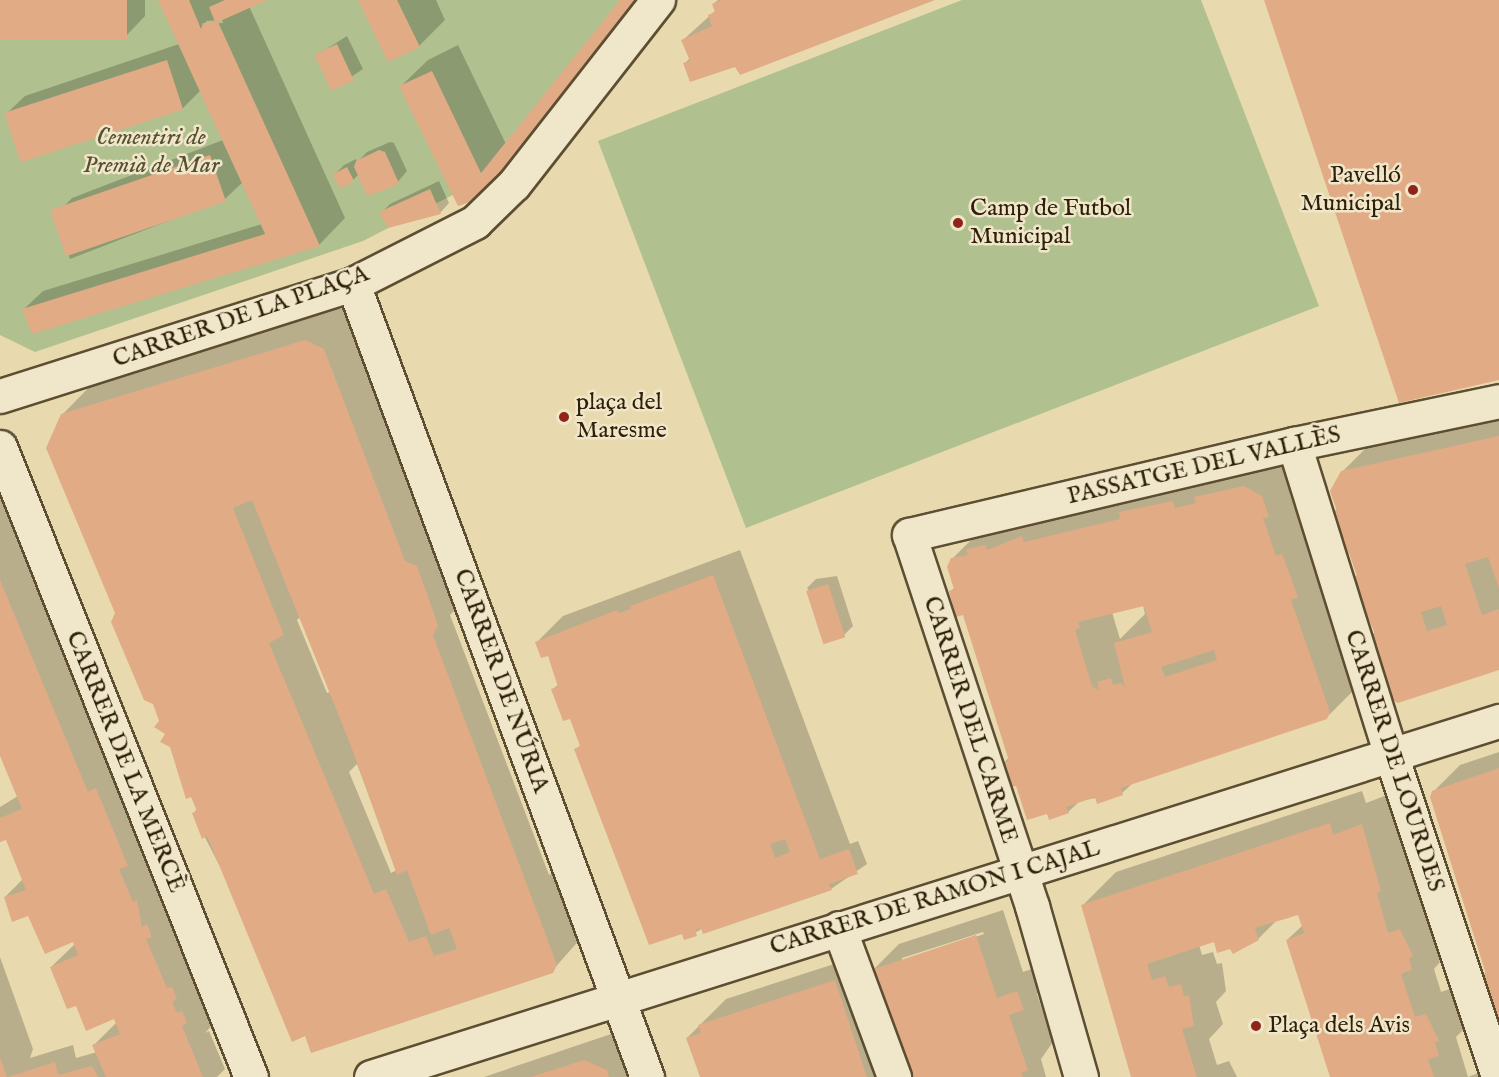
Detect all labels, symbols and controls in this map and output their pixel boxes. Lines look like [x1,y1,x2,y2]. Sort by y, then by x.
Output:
park label: Cementiri de Premià de Mar [83,124,219,180]
place label: Pavelló Municipal [1301,162,1401,218]
marker: Pavelló Municipal [1406,183,1420,197]
place label: Camp de Futbol Municipal [970,195,1131,251]
marker: Camp de Futbol Municipal [951,216,965,230]
street label: CARRER DE LA PLAÇA [109,260,373,374]
place label: plaça del Maresme [576,389,667,445]
marker: plaça del Maresme [557,410,571,424]
street label: PASSATGE DEL VALLÈS [1064,420,1344,512]
street label: CARRER DE NÚRIA [447,565,555,797]
street label: CARRER DEL CARME [916,593,1024,847]
street label: CARRER DE LA MERCÈ [59,627,191,897]
street label: CARRER DE LOURDES [1338,627,1450,895]
street label: CARRER DE RAMON I CAJAL [767,834,1103,962]
place label: Plaça dels Avis [1268,1012,1410,1040]
marker: Plaça dels Avis [1249,1019,1263,1033]

